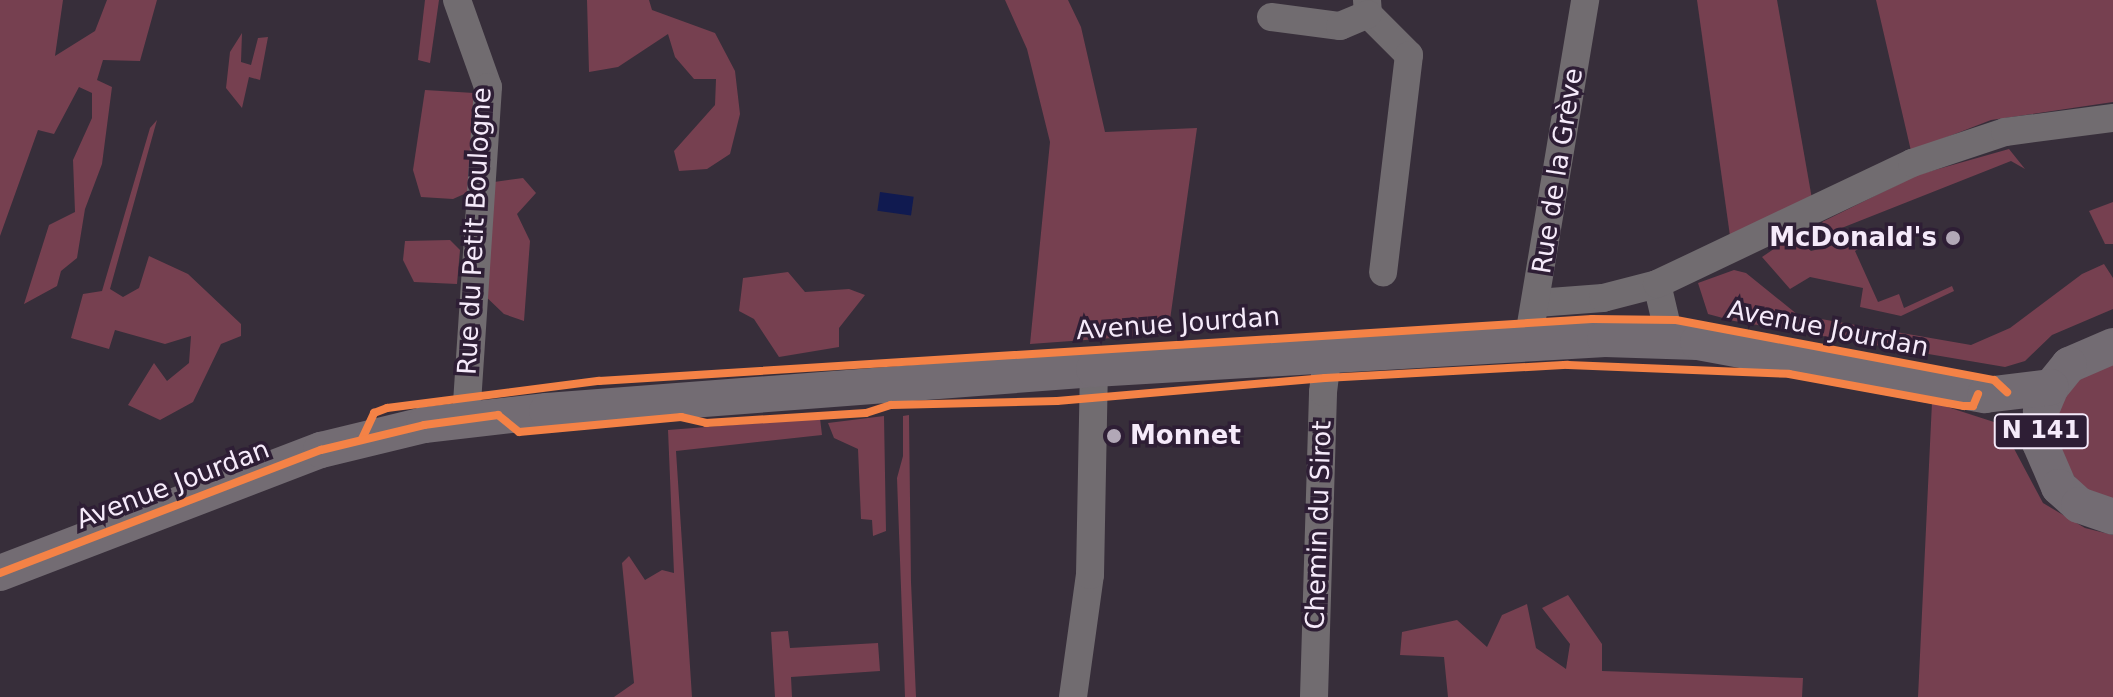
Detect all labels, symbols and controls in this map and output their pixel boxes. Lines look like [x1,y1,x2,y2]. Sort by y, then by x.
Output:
street label: Rue de la Grève [1526,66,1590,276]
street label: Rue du Petit Boulogne [452,86,498,376]
place label: McDonald's [1769,222,1937,254]
marker: McDonald's [1944,229,1962,247]
street label: Avenue Jourdan [1725,294,1931,364]
street label: Avenue Jourdan [1075,301,1281,347]
road number: N 141 [1993,411,2089,451]
place label: Monnet [1130,420,1241,452]
street label: Chemin du Sirot [1300,420,1338,630]
marker: Monnet [1105,427,1123,445]
street label: Avenue Jourdan [72,434,274,536]

